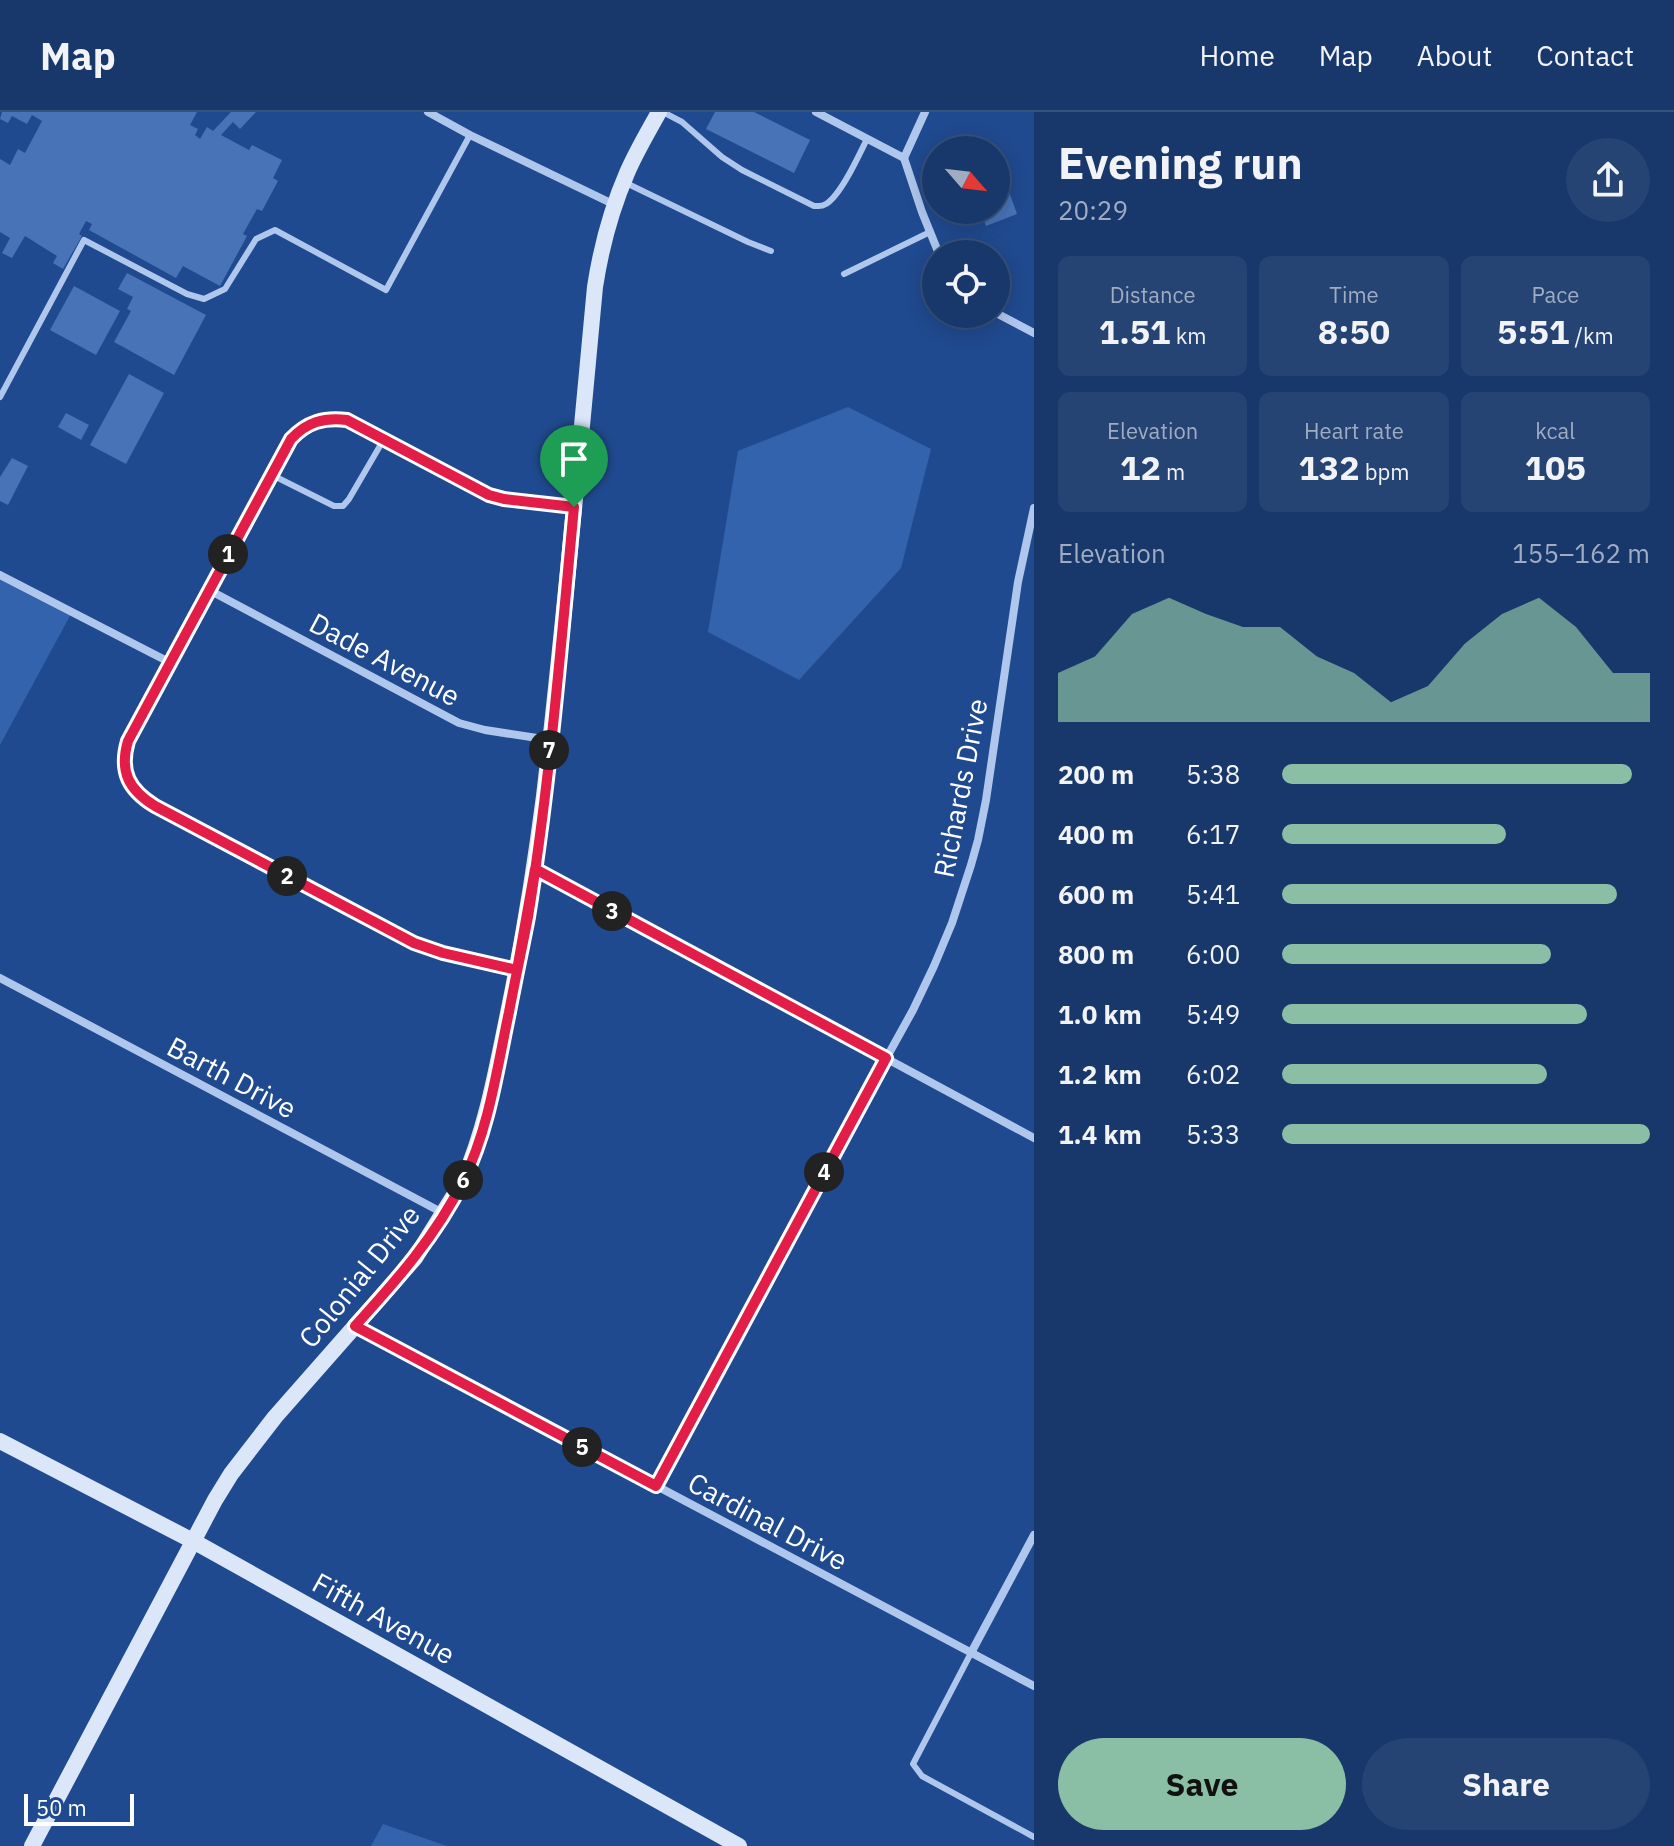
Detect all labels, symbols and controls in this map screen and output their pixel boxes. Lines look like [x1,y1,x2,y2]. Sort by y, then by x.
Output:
text: Map [40,31,116,80]
text: Home [1199,37,1275,74]
text: Map [1319,37,1373,74]
text: About [1417,37,1492,74]
text: Contact [1536,37,1634,74]
text: Evening run [1058,134,1303,191]
north arrow [922,136,1010,224]
map controls [922,136,1010,328]
button: share [1566,138,1650,222]
text: 20:29 [1058,193,1128,227]
button: locate [922,240,1010,328]
text: Distance [1110,280,1196,309]
text: Time [1329,280,1379,309]
text: Pace [1531,280,1579,309]
text: 1.51 [1099,309,1171,353]
text: 8:50 [1318,309,1390,353]
text: 5:51 [1497,309,1569,353]
text: km [1171,321,1207,350]
text: /km [1569,321,1614,350]
text: Elevation [1107,416,1198,445]
text: Heart rate [1304,416,1404,445]
text: kcal [1535,416,1575,445]
pin [540,425,608,507]
icon: arrive [552,437,596,481]
text: 12 [1120,445,1161,489]
text: 132 [1298,445,1360,489]
text: 105 [1525,445,1586,489]
text: m [1161,457,1185,486]
text: bpm [1360,457,1410,486]
pin: 1 [208,534,248,574]
text: Elevation [1058,536,1166,570]
text: 155–162 m [1512,536,1650,570]
text: 1 [221,539,235,568]
street label: Dade Avenue [303,604,467,714]
street label: Richards Drive [925,695,995,881]
pin: 7 [529,730,569,770]
text: 7 [542,735,556,764]
text: 200 m [1058,757,1134,791]
text: 5:38 [1186,757,1240,791]
text: 400 m [1058,817,1134,851]
text: 6:17 [1186,817,1240,851]
pin: 2 [267,856,307,896]
text: 2 [280,861,294,890]
text: 600 m [1058,877,1134,911]
text: 5:41 [1186,877,1240,911]
pin: 3 [592,891,632,931]
text: 3 [605,896,619,925]
text: 800 m [1058,937,1134,971]
text: 6:00 [1186,937,1240,971]
text: 1.0 km [1058,997,1142,1031]
text: 5:49 [1186,997,1240,1031]
street label: Barth Drive [161,1028,303,1126]
text: 1.2 km [1058,1057,1142,1091]
text: 6:02 [1186,1057,1240,1091]
text: 1.4 km [1058,1117,1142,1151]
text: 5:33 [1186,1117,1240,1151]
pin: 4 [804,1152,844,1192]
text: 4 [817,1157,831,1186]
pin: 6 [443,1160,483,1200]
text: 6 [456,1165,470,1194]
street label: Colonial Drive [290,1197,428,1355]
pin: 5 [562,1427,602,1467]
text: 5 [575,1432,589,1461]
street label: Cardinal Drive [682,1463,854,1579]
street label: Fifth Avenue [306,1564,462,1672]
button: Save [1058,1738,1346,1830]
button: Share [1362,1738,1650,1830]
scale bar [24,1790,134,1826]
text: 50 m [36,1793,87,1822]

